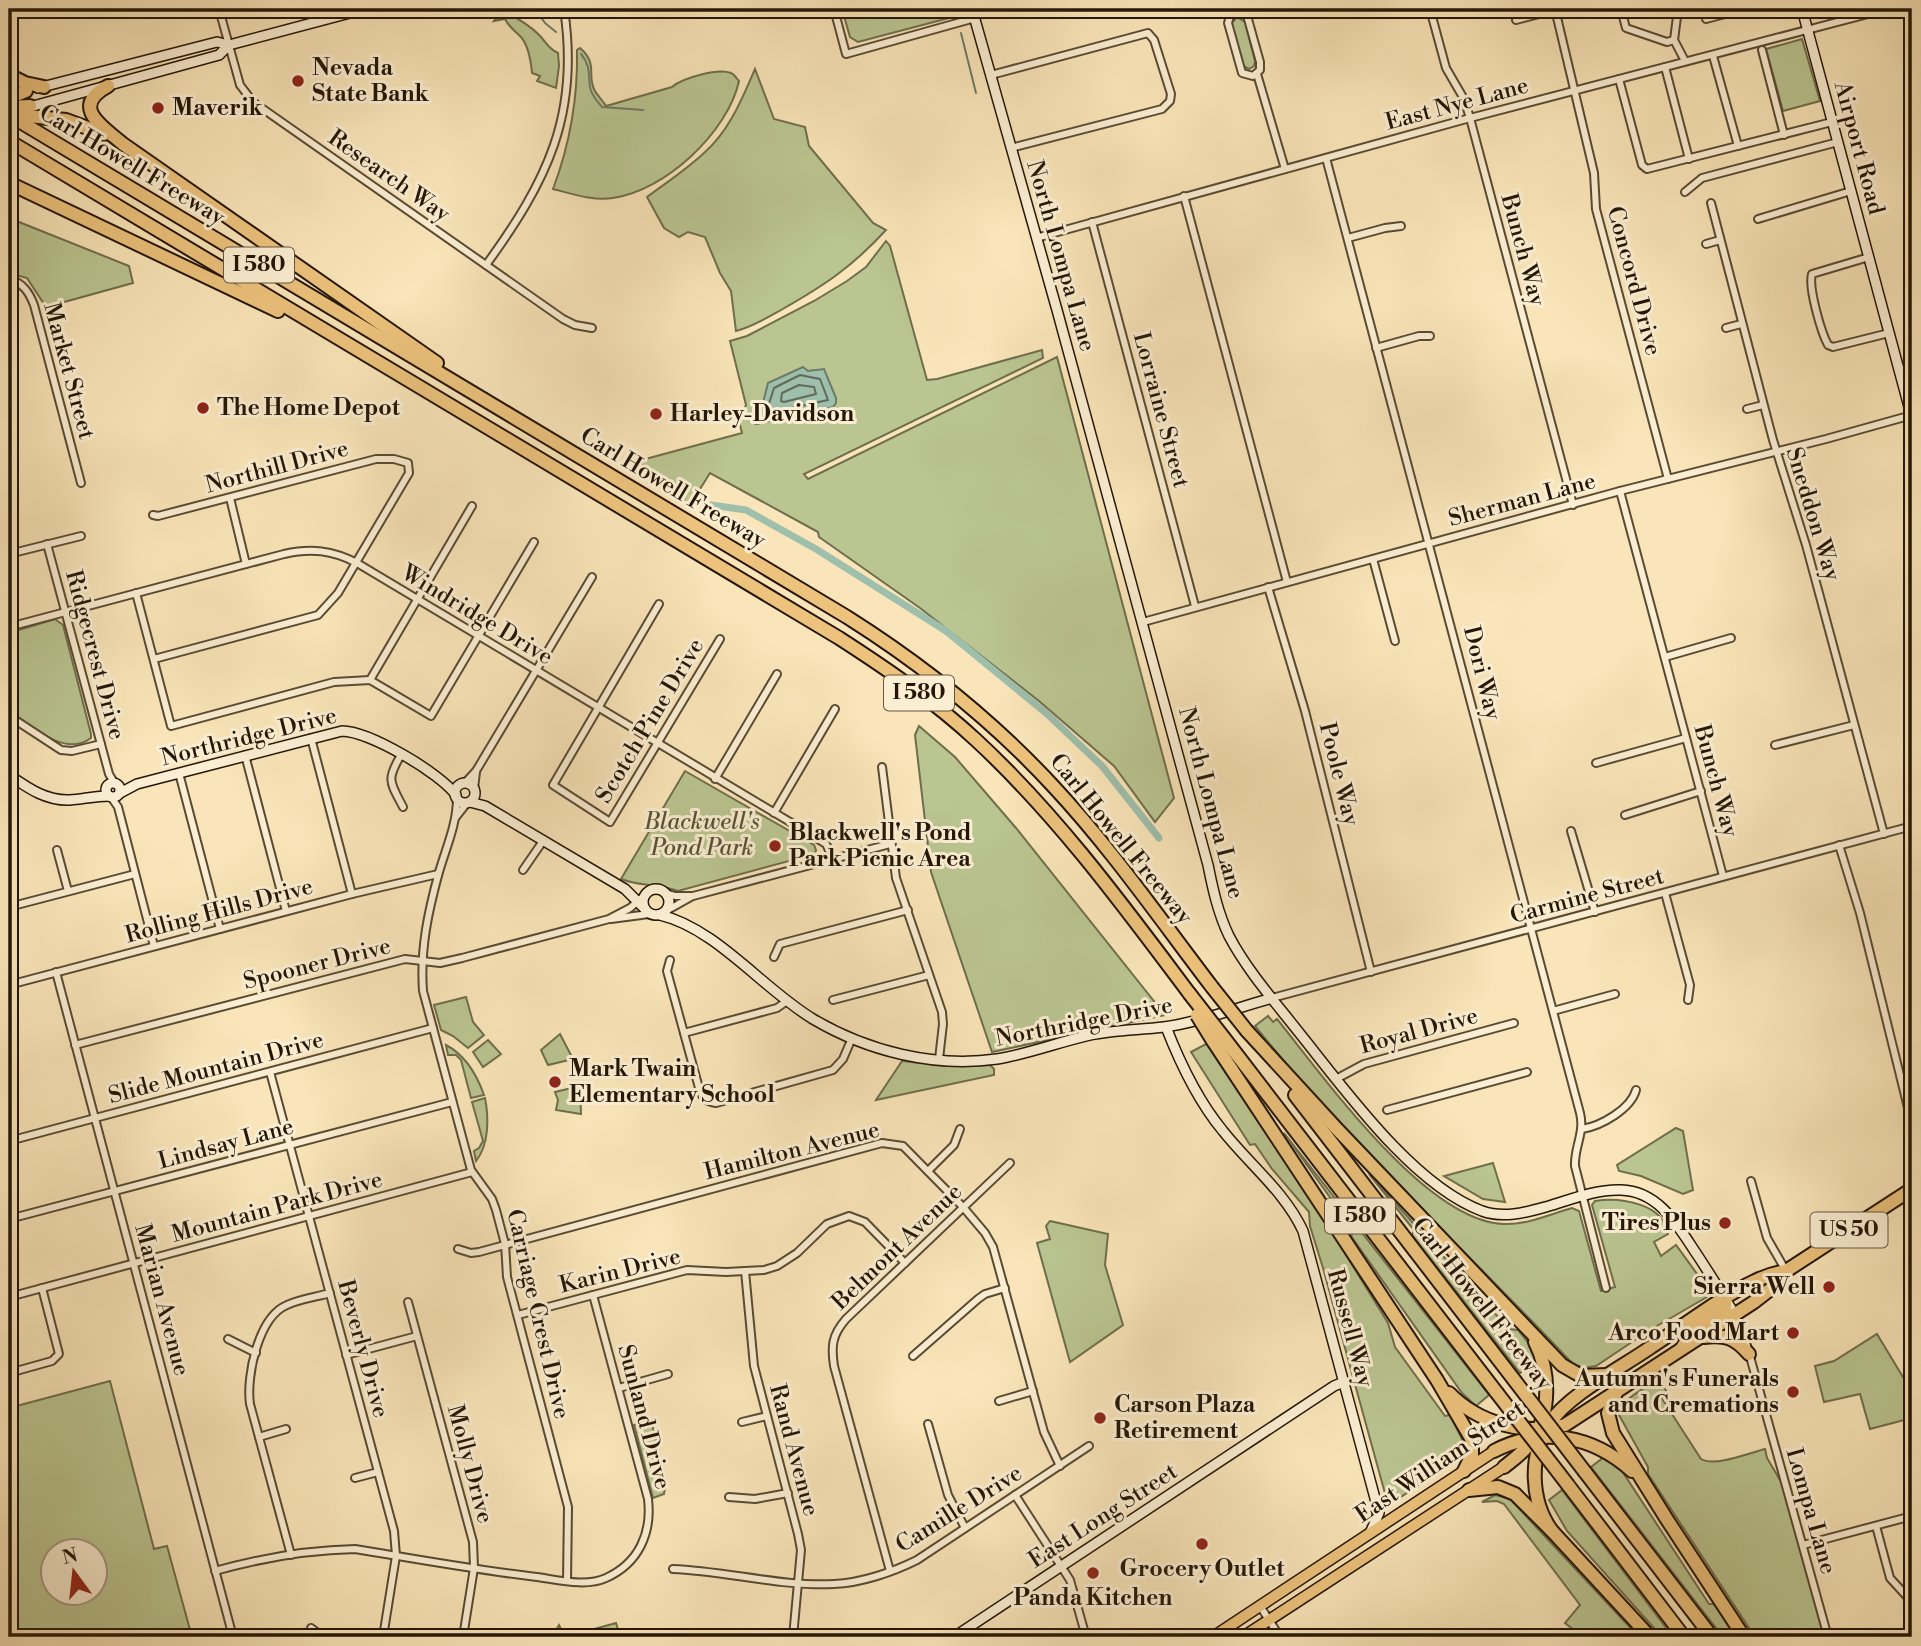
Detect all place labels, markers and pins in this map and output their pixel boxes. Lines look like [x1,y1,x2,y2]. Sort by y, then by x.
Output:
place label: Nevada State Bank [312,54,430,108]
marker: Nevada State Bank [290,73,306,89]
place label: Maverik [172,94,263,122]
marker: Maverik [150,100,166,116]
place label: The Home Depot [217,394,401,422]
marker: The Home Depot [195,400,211,416]
place label: Harley-Davidson [670,400,854,428]
marker: Harley-Davidson [648,406,664,422]
place label: Blackwell's Pond Park Picnic Area [789,819,972,873]
marker: Blackwell's Pond Park Picnic Area [767,838,783,854]
place label: Mark Twain Elementary School [569,1055,775,1109]
marker: Mark Twain Elementary School [547,1074,563,1090]
place label: Tires Plus [1602,1209,1711,1237]
marker: Tires Plus [1717,1215,1733,1231]
place label: Sierra Well [1694,1273,1815,1301]
marker: Sierra Well [1821,1279,1837,1295]
place label: Arco Food Mart [1607,1319,1780,1347]
marker: Arco Food Mart [1785,1325,1801,1341]
place label: Autumn's Funerals and Cremations [1574,1365,1779,1419]
marker: Autumn's Funerals and Cremations [1785,1384,1801,1400]
place label: Carson Plaza Retirement [1114,1391,1256,1445]
marker: Carson Plaza Retirement [1092,1410,1108,1426]
marker: Grocery Outlet [1194,1536,1210,1552]
place label: Grocery Outlet [1120,1555,1285,1583]
marker: Panda Kitchen [1085,1565,1101,1581]
place label: Panda Kitchen [1014,1584,1172,1612]

